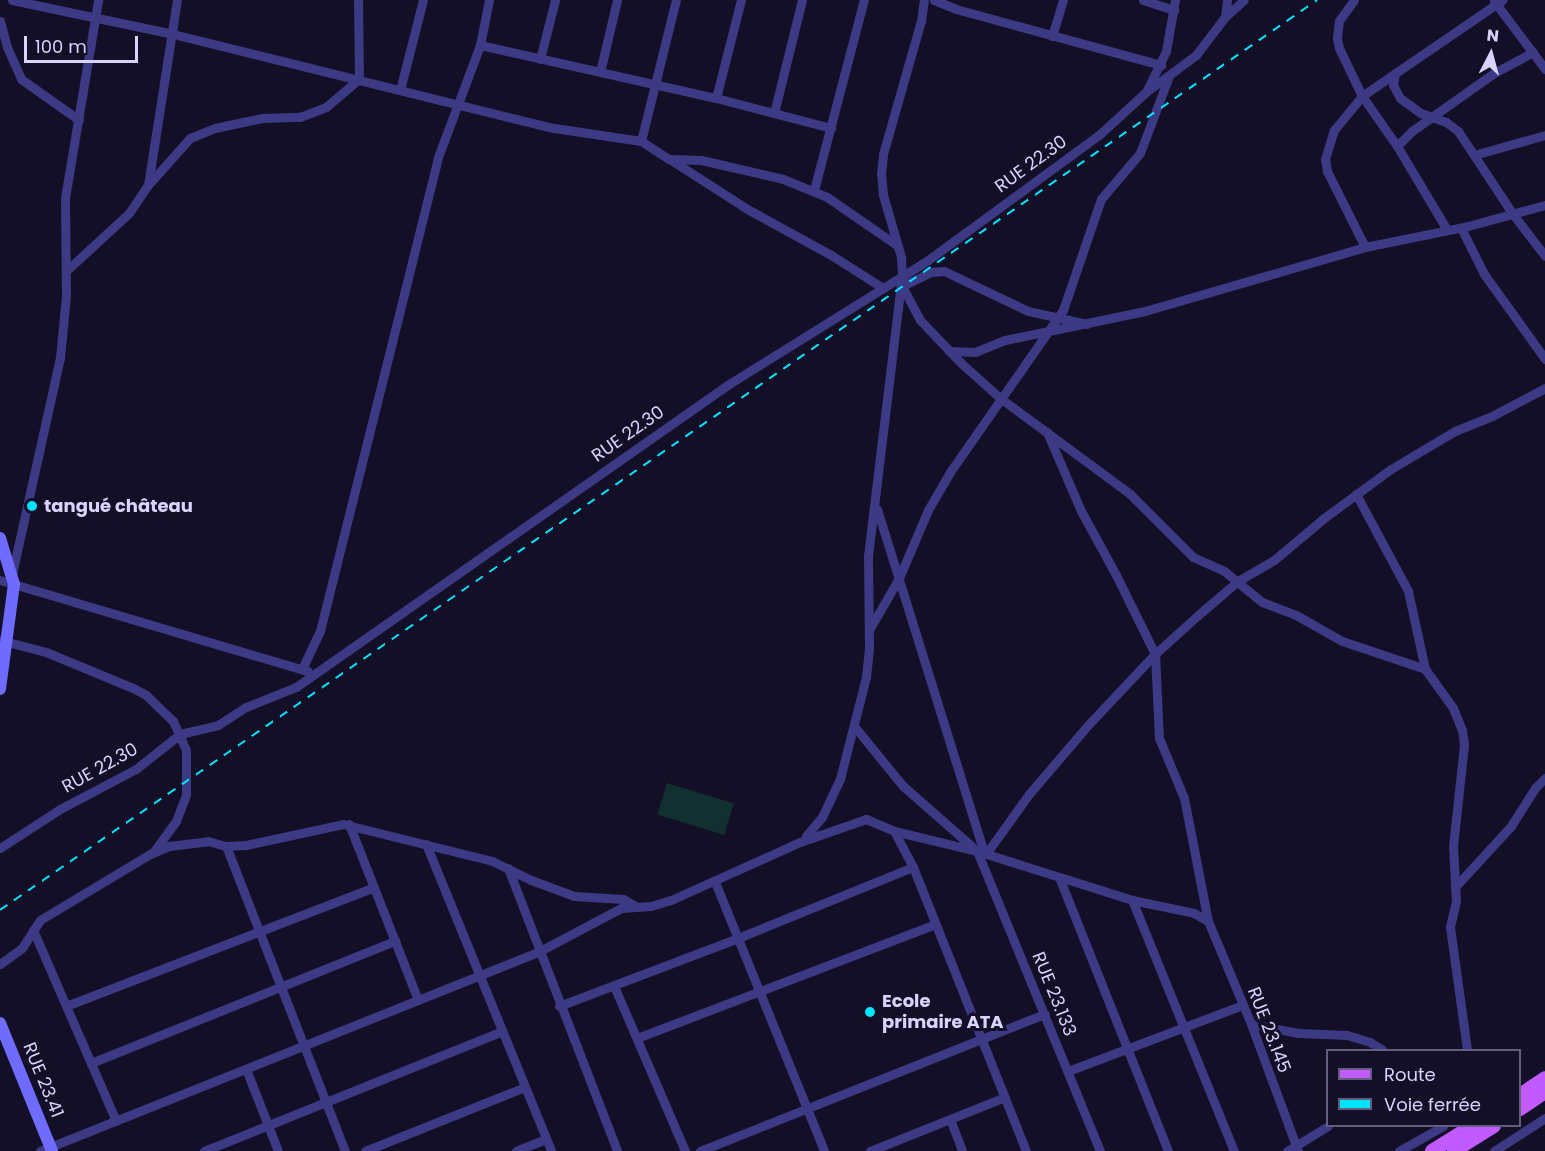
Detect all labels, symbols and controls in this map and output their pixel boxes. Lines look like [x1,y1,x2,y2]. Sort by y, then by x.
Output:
scale bar [27,24,141,62]
north arrow [1461,24,1521,84]
text: N [1486,24,1500,48]
text: 100 m [35,34,87,59]
street label: RUE 22.30 [991,131,1071,197]
street label: RUE 22.30 [588,401,668,467]
place label: tangué château [44,495,193,517]
marker: tangué château [25,499,39,513]
street label: RUE 22.30 [58,738,142,798]
street label: RUE 23.133 [1027,949,1081,1039]
street label: RUE 23.145 [1243,984,1295,1076]
place label: Ecole primaire ATA [882,991,1004,1034]
marker: Ecole primaire ATA [863,1005,877,1019]
street label: RUE 23.41 [18,1039,68,1121]
legend [1326,1049,1521,1127]
text: Route [1384,1062,1436,1087]
text: Voie ferrée [1384,1092,1481,1117]

